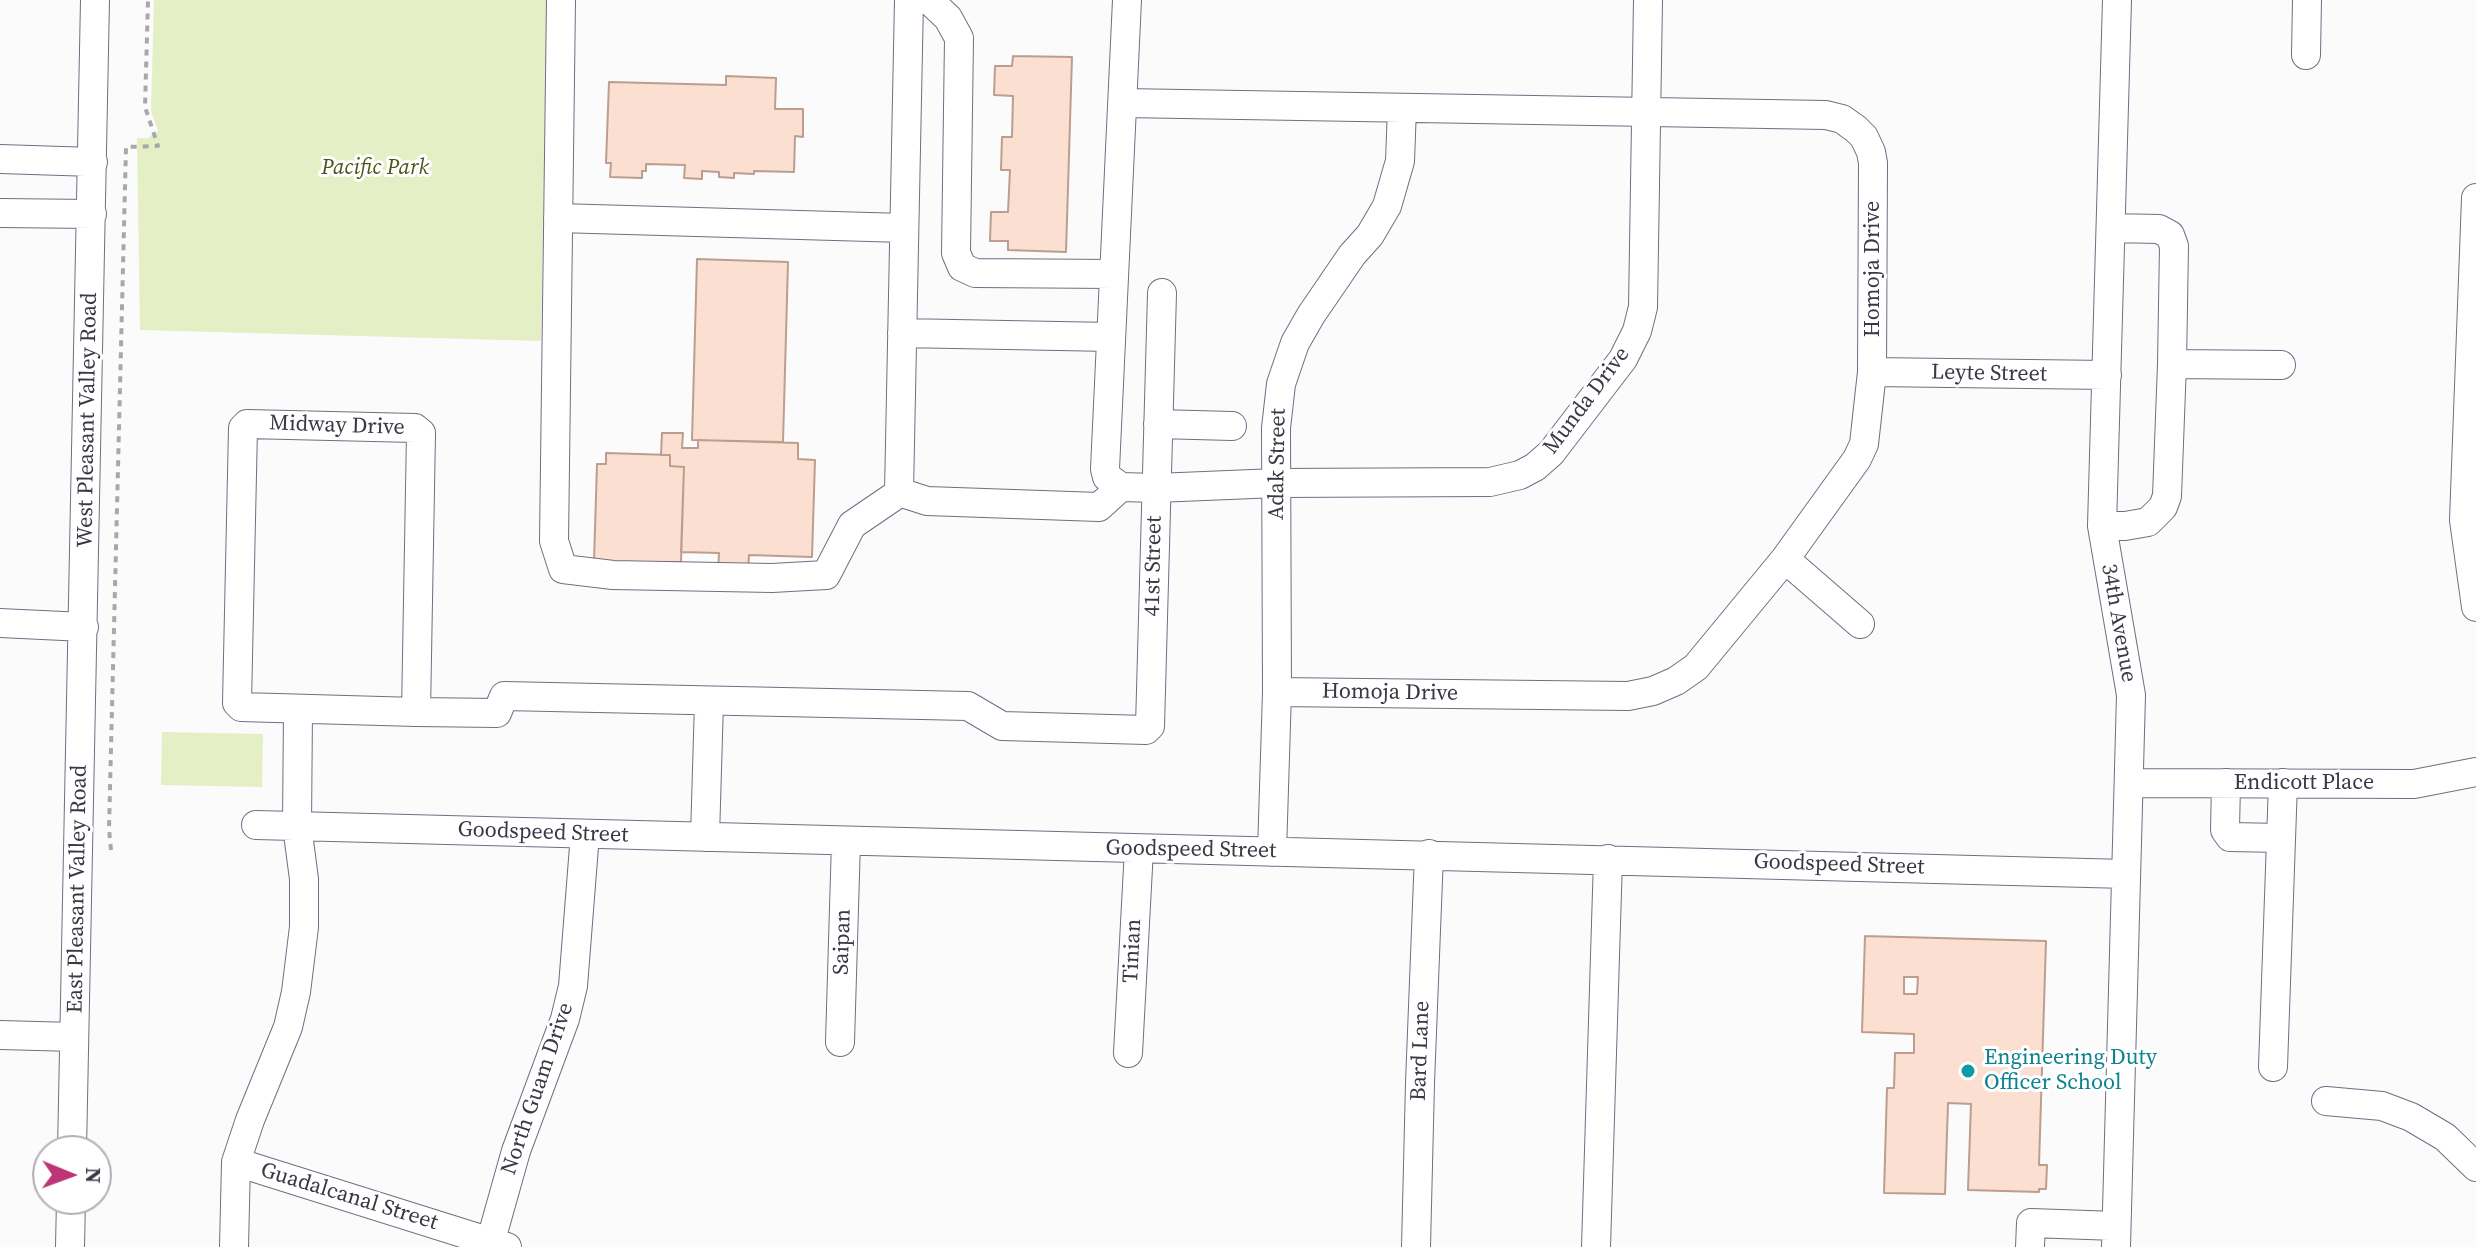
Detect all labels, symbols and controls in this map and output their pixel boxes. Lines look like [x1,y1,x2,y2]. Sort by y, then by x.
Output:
park label: Pacific Park [321,155,429,181]
street label: Homoja Drive [1860,201,1886,337]
street label: West Pleasant Valley Road [73,292,103,548]
street label: Munda Drive [1538,342,1636,460]
street label: Leyte Street [1931,360,2047,388]
street label: Adak Street [1264,408,1292,520]
street label: Midway Drive [269,410,405,442]
street label: 41st Street [1140,515,1168,617]
street label: 34th Avenue [2095,562,2141,684]
street label: Homoja Drive [1322,679,1458,707]
street label: East Pleasant Valley Road [63,764,93,1014]
street label: Endicott Place [2234,770,2374,796]
street label: Goodspeed Street [457,817,629,849]
street label: Goodspeed Street [1105,835,1277,865]
street label: Goodspeed Street [1753,849,1925,881]
street label: Saipan [829,909,857,975]
street label: Tinian [1118,918,1148,984]
street label: North Guam Drive [496,1000,580,1178]
street label: Bard Lane [1406,1000,1436,1102]
place label: Engineering Duty Officer School [1984,1045,2157,1096]
marker: Engineering Duty Officer School [1959,1062,1977,1080]
north arrow [32,1135,112,1215]
street label: Guadalcanal Street [257,1157,441,1237]
text: N [79,1167,109,1184]

